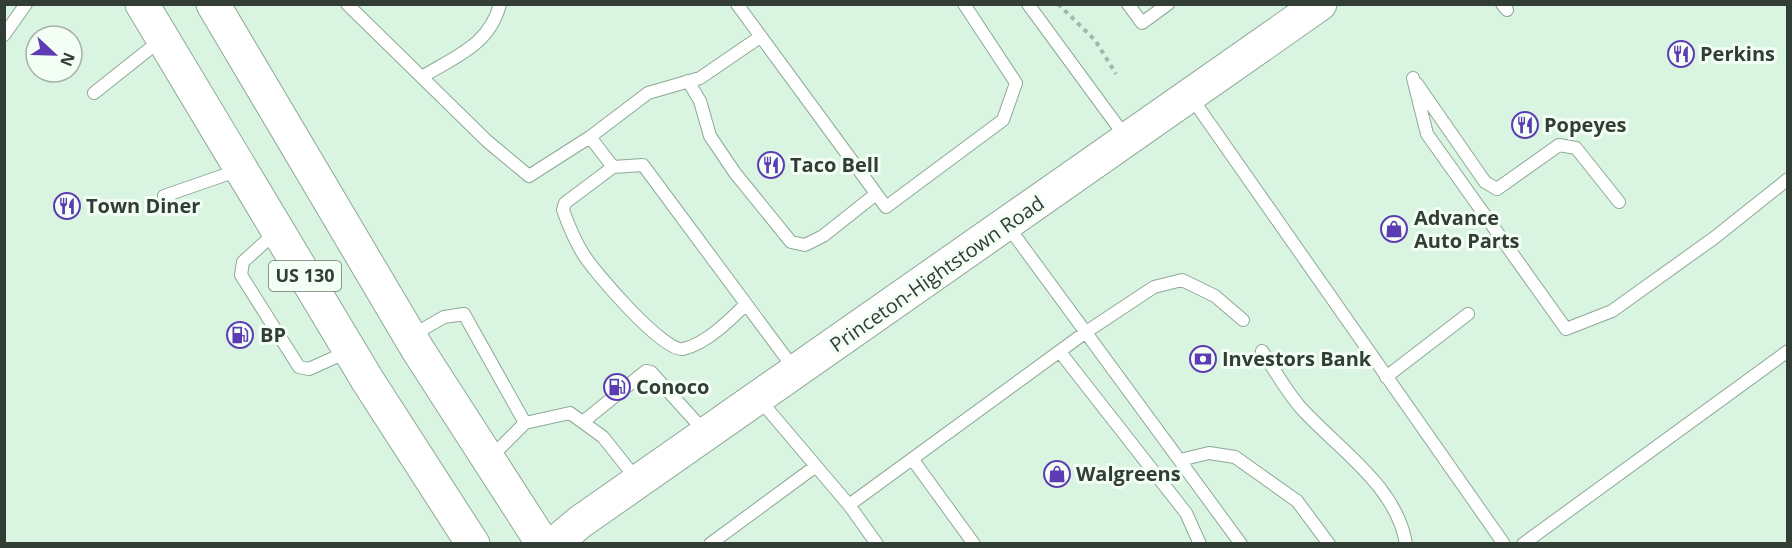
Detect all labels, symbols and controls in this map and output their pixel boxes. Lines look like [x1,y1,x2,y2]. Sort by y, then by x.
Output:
north arrow [24,24,84,84]
restaurant icon: Perkins [1666,39,1696,69]
place label: Perkins [1700,40,1775,67]
text: N [55,49,81,70]
restaurant icon: Popeyes [1510,110,1540,140]
place label: Popeyes [1544,111,1627,138]
restaurant icon: Taco Bell [756,150,786,180]
place label: Taco Bell [790,151,879,178]
street label: Princeton-Hightstown Road [824,189,1049,358]
restaurant icon: Town Diner [52,191,82,221]
place label: Town Diner [86,192,200,219]
place label: Advance Auto Parts [1414,204,1520,254]
shop icon: Advance Auto Parts [1379,214,1409,244]
road number: US 130 [269,261,341,291]
fuel station icon: BP [225,320,255,350]
place label: BP [260,321,286,348]
bank icon: Investors Bank [1188,344,1218,374]
place label: Investors Bank [1222,345,1372,372]
fuel station icon: Conoco [602,372,632,402]
place label: Conoco [636,373,709,400]
shop icon: Walgreens [1042,459,1072,489]
place label: Walgreens [1076,460,1181,487]

